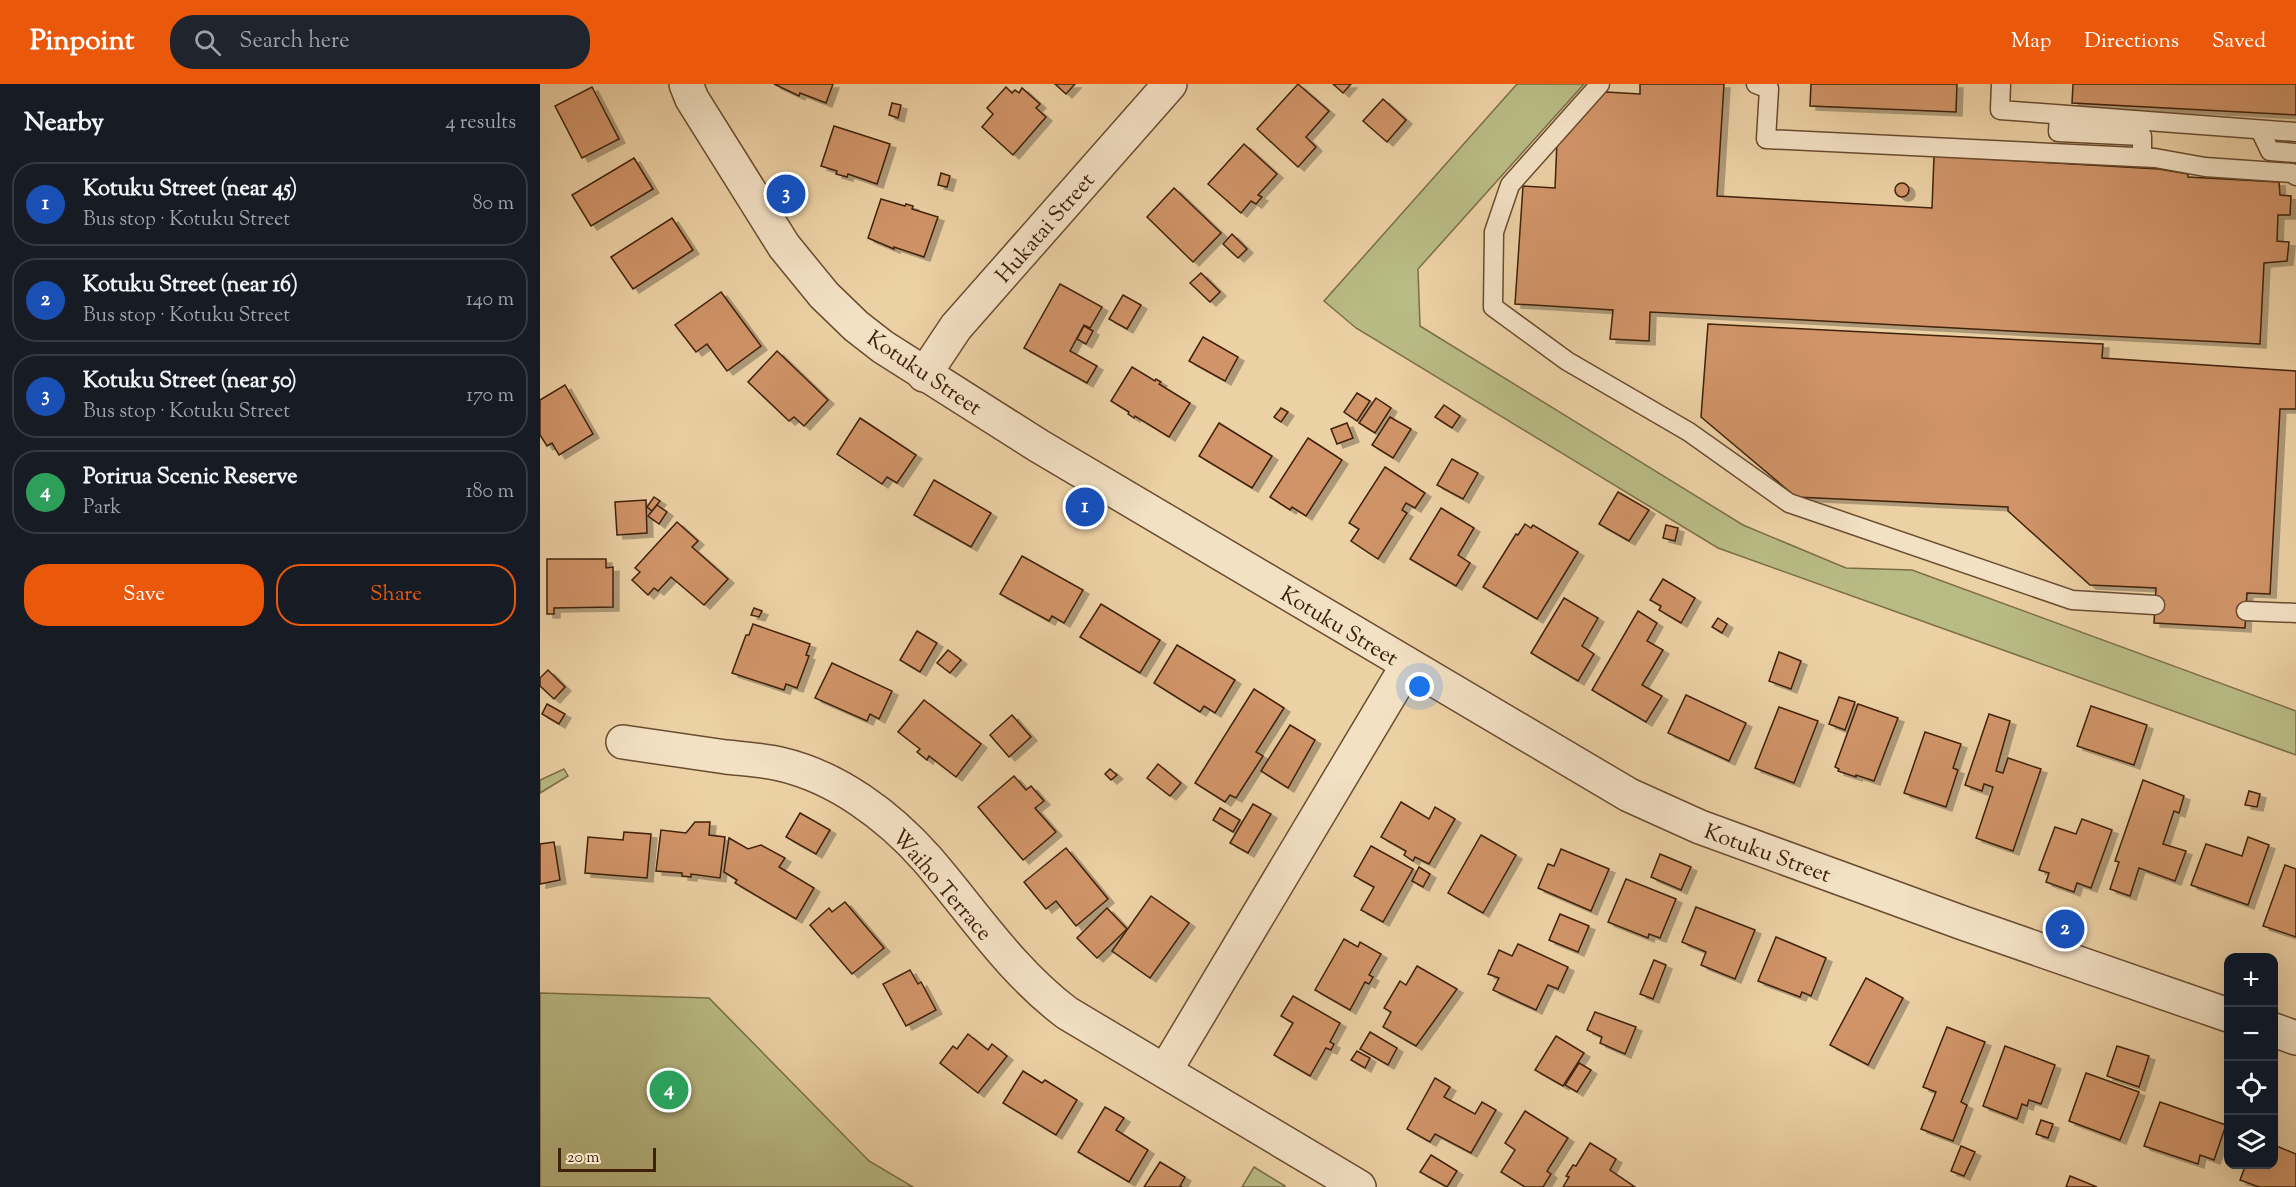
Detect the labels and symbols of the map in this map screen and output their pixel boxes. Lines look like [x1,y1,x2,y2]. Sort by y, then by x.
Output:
street label: Hukatai Street [989,166,1104,291]
pin: 3 [766,172,806,216]
street label: Kotuku Street [859,324,988,425]
pin: 1 [1066,484,1104,530]
street label: Kotuku Street [1273,580,1404,676]
your location [1405,672,1434,701]
street label: Kotuku Street [1699,817,1835,893]
street label: Waiho Terrace [883,823,998,949]
pin: 2 [2046,906,2084,952]
pin: 4 [650,1068,688,1112]
scale bar [558,1145,656,1172]

